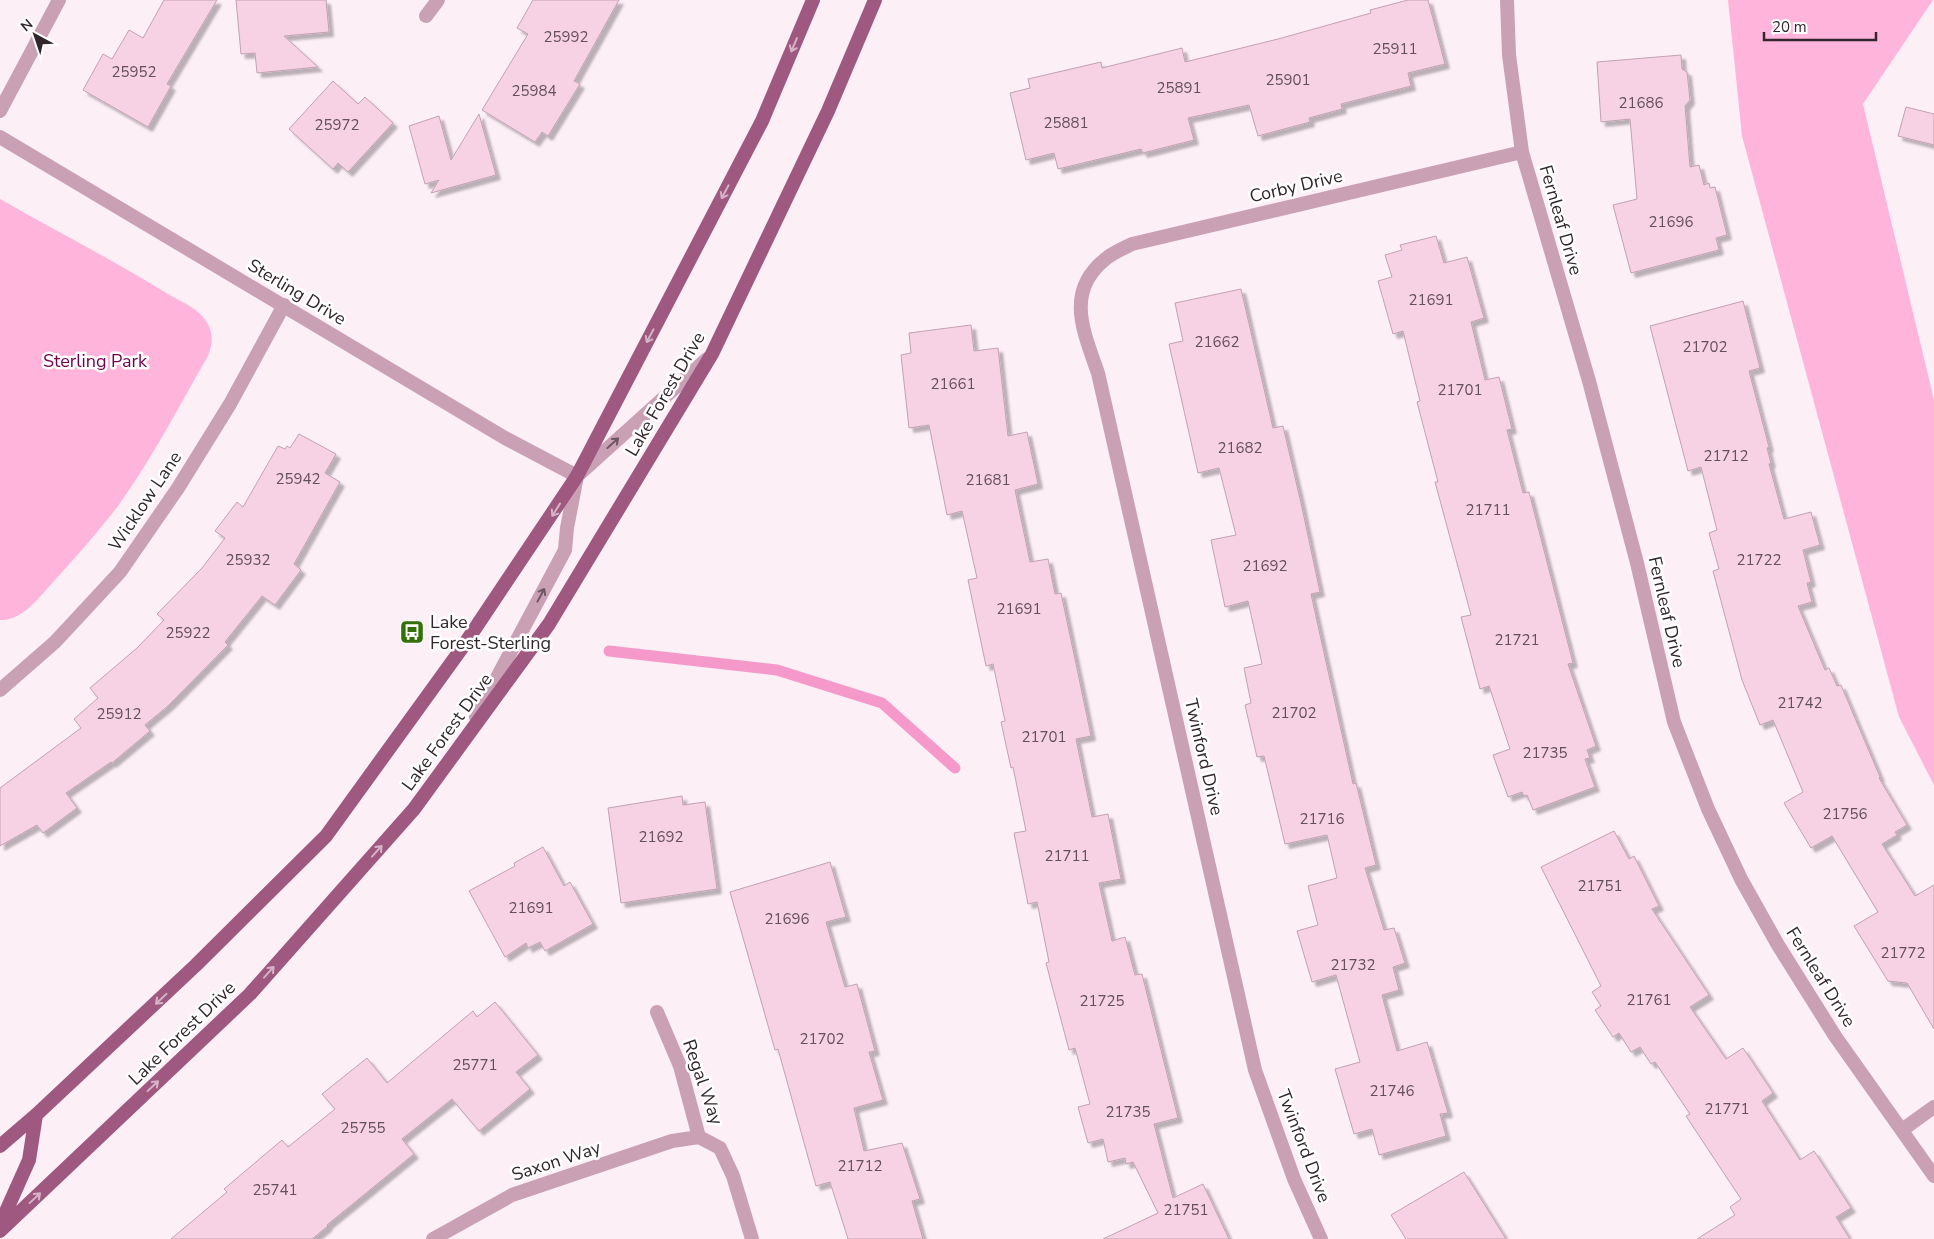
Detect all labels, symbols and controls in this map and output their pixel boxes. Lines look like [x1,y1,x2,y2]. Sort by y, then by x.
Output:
north arrow [10,10,60,60]
scale bar [1764,10,1876,42]
text: N [17,15,37,36]
text: 20 m [1772,17,1807,37]
house number: 25992 [543,27,589,47]
one-way arrow [788,37,798,52]
house number: 25911 [1372,39,1418,59]
house number: 25952 [111,62,157,82]
house number: 25901 [1265,70,1311,90]
house number: 25891 [1156,78,1202,98]
house number: 25984 [511,81,557,101]
house number: 21686 [1618,93,1664,113]
house number: 25881 [1043,113,1089,133]
house number: 25972 [314,115,360,135]
street label: Fernleaf Drive [1534,162,1588,278]
street label: Corby Drive [1247,164,1345,208]
one-way arrow [720,184,729,199]
house number: 21696 [1648,212,1694,232]
street label: Sterling Drive [243,253,351,331]
house number: 21691 [1408,290,1454,310]
street label: Lake Forest Drive [620,327,710,461]
one-way arrow [645,328,654,343]
house number: 21662 [1194,332,1240,352]
house number: 21702 [1682,337,1728,357]
park label: Sterling Park [43,349,148,373]
house number: 21661 [930,374,976,394]
house number: 21701 [1437,380,1483,400]
one-way arrow [607,438,620,449]
house number: 21682 [1217,438,1263,458]
street label: Wicklow Lane [103,446,187,556]
house number: 21712 [1703,446,1749,466]
house number: 25942 [275,469,321,489]
house number: 21681 [965,470,1011,490]
house number: 21711 [1465,500,1511,520]
one-way arrow [550,502,560,516]
house number: 25932 [225,550,271,570]
house number: 21722 [1736,550,1782,570]
street label: Fernleaf Drive [1643,554,1691,670]
house number: 21692 [1242,556,1288,576]
one-way arrow [537,588,547,603]
house number: 21691 [996,599,1042,619]
place label: Lake Forest-Sterling [430,610,551,655]
bus stop icon: Lake Forest-Sterling [399,619,425,645]
house number: 25922 [165,623,211,643]
house number: 21721 [1494,630,1540,650]
street label: Lake Forest Drive [396,668,498,796]
house number: 21742 [1777,693,1823,713]
street label: Twinford Drive [1179,696,1229,818]
house number: 21702 [1271,703,1317,723]
house number: 25912 [96,704,142,724]
house number: 21701 [1021,727,1067,747]
house number: 21735 [1522,743,1568,763]
house number: 21756 [1822,804,1868,824]
house number: 21716 [1299,809,1345,829]
house number: 21692 [638,827,684,847]
one-way arrow [371,844,383,857]
house number: 21711 [1044,846,1090,866]
house number: 21751 [1577,876,1623,896]
house number: 21691 [508,898,554,918]
house number: 21696 [764,909,810,929]
street label: Fernleaf Drive [1781,923,1861,1031]
house number: 21772 [1880,943,1926,963]
house number: 21732 [1330,955,1376,975]
one-way arrow [264,966,275,979]
street label: Lake Forest Drive [123,976,241,1090]
house number: 21761 [1626,990,1672,1010]
house number: 21725 [1079,991,1125,1011]
one-way arrow [154,993,167,1005]
house number: 21702 [799,1029,845,1049]
street label: Regal Way [677,1036,729,1129]
house number: 25771 [452,1055,498,1075]
one-way arrow [147,1080,160,1092]
house number: 21746 [1369,1081,1415,1101]
street label: Twinford Drive [1271,1086,1337,1206]
house number: 21771 [1704,1099,1750,1119]
house number: 21735 [1105,1102,1151,1122]
house number: 25755 [340,1118,386,1138]
street label: Saxon Way [508,1135,604,1187]
house number: 21712 [837,1156,883,1176]
house number: 25741 [252,1180,298,1200]
one-way arrow [29,1192,42,1204]
house number: 21751 [1163,1200,1209,1220]

